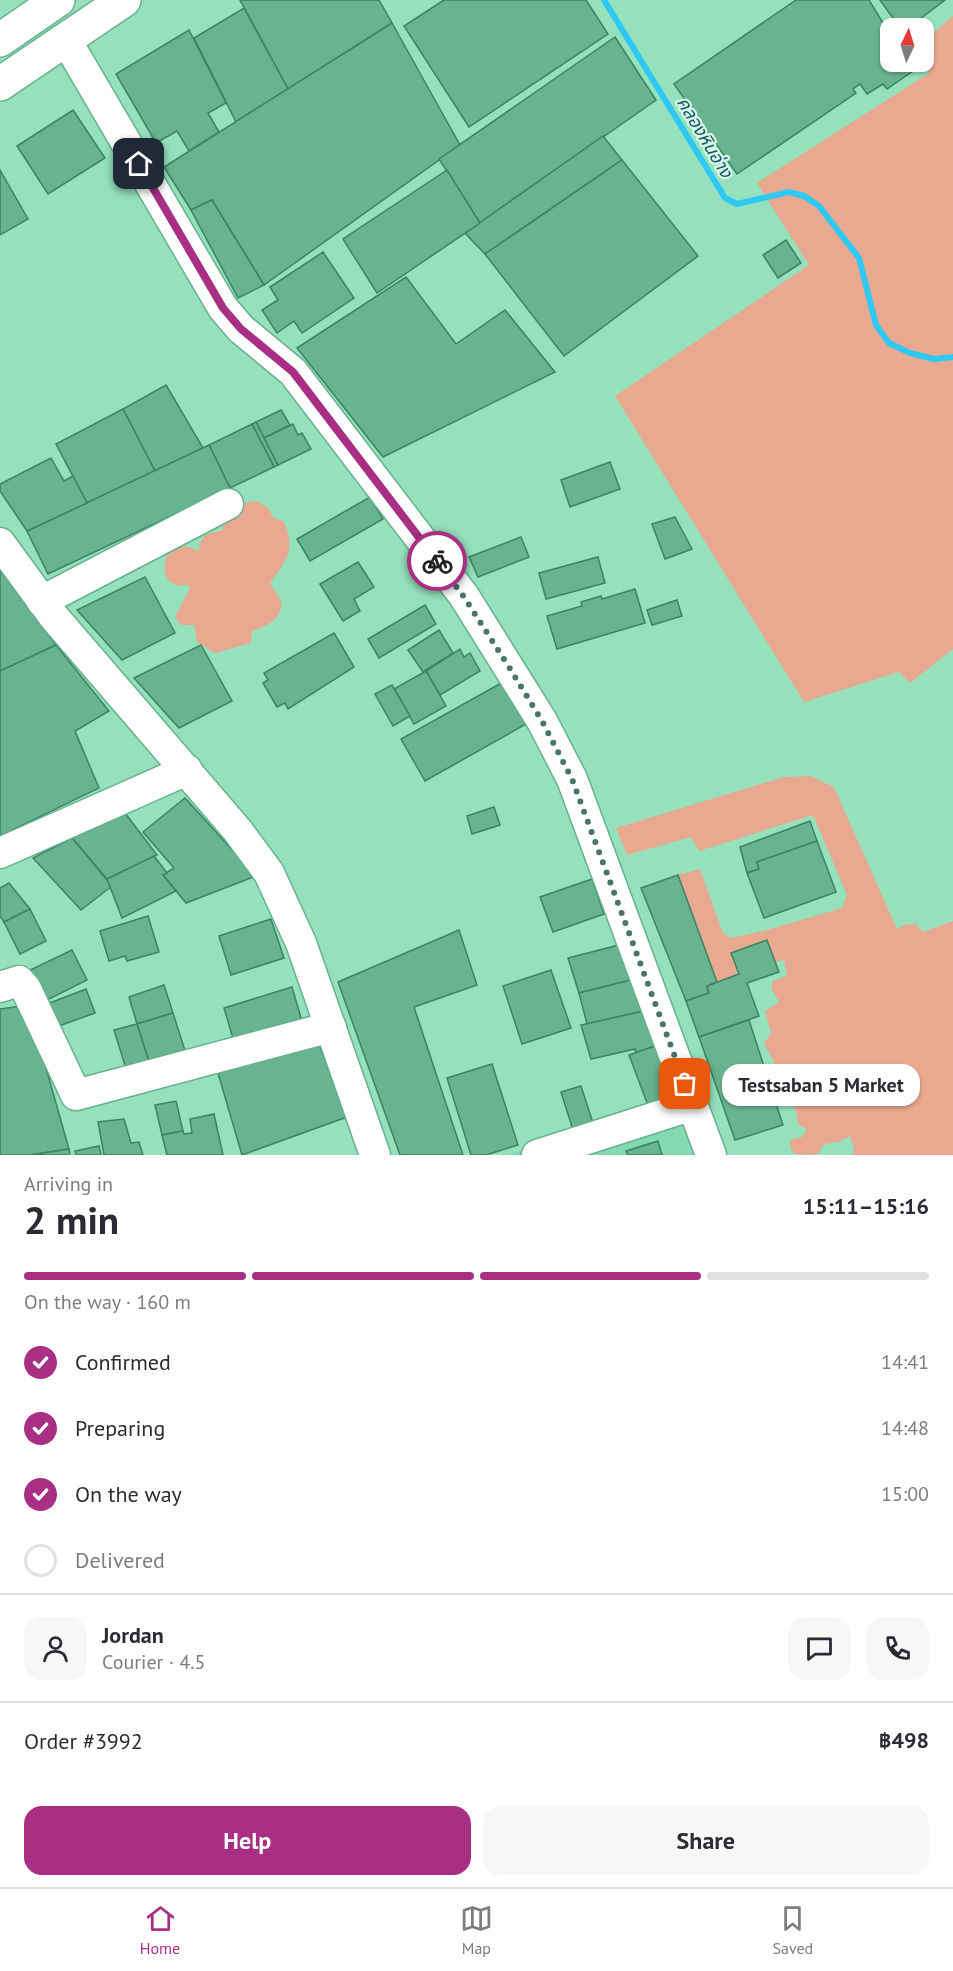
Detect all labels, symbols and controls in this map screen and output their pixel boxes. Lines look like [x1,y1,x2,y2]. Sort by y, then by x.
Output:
north arrow [880,18,934,72]
map controls [880,18,934,72]
water label: คลองหินอ่าง [672,92,739,183]
pin [113,138,164,189]
icon: home [122,147,155,180]
courier [407,531,467,591]
icon: bike [421,545,454,578]
pin [659,1058,710,1109]
callout: Testsaban 5 Market [721,1063,919,1105]
icon: bag [668,1067,701,1100]
text: Testsaban 5 Market [738,1072,904,1098]
text: Arriving in [24,1171,113,1197]
text: 15:11–15:16 [803,1192,929,1220]
text: 2 min [24,1194,119,1245]
text: On the way · 160 m [24,1289,191,1315]
icon: check [24,1346,57,1379]
text: Confirmed [75,1348,171,1376]
text: 14:41 [881,1349,929,1375]
icon: check [24,1412,57,1445]
text: Preparing [75,1414,165,1442]
text: 14:48 [881,1415,929,1441]
icon: check [24,1478,57,1511]
text: On the way [75,1480,182,1508]
text: 15:00 [881,1481,929,1507]
text: Delivered [75,1546,165,1574]
button: person [24,1617,87,1680]
button: chat [788,1617,851,1680]
button: phone [866,1617,929,1680]
text: Jordan [102,1621,164,1649]
text: Courier · 4.5 [102,1649,205,1675]
text: ฿498 [879,1726,929,1754]
text: Order #3992 [24,1727,143,1755]
button: Help [24,1806,471,1875]
button: Share [483,1806,929,1875]
tab: Home [140,1902,180,1958]
tab: Map [460,1902,493,1958]
tab: Saved [772,1902,813,1958]

